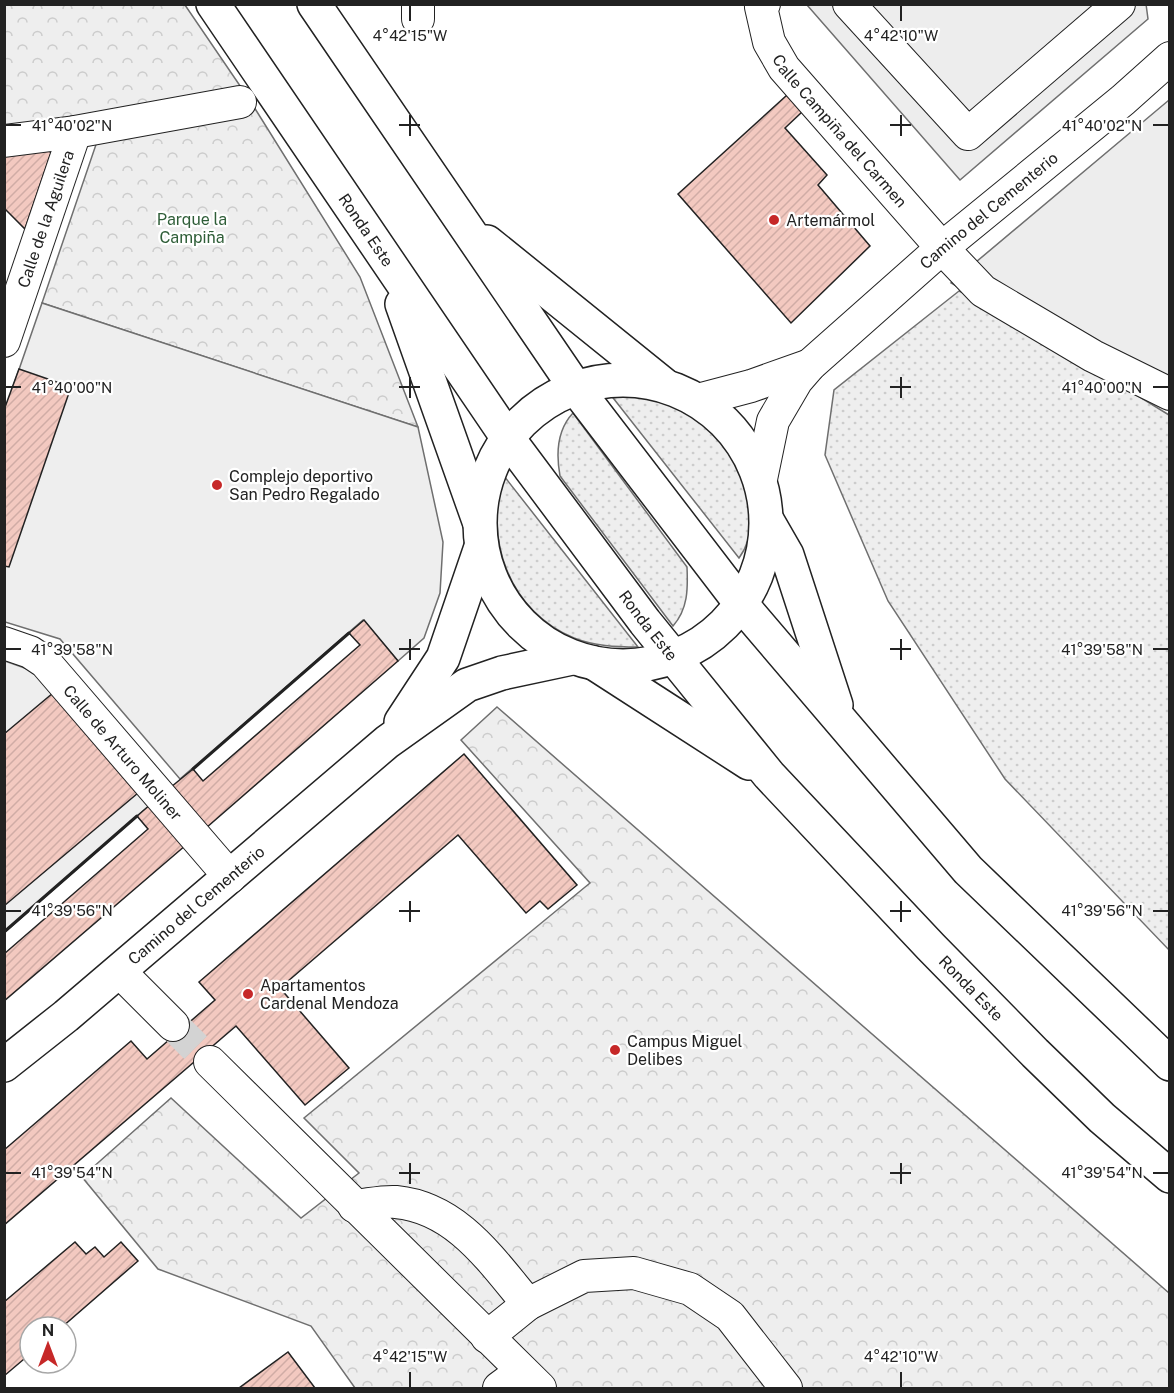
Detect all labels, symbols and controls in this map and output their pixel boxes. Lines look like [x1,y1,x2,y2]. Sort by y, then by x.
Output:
text: 4°42'15"W [373,27,447,44]
text: 4°42'10"W [864,27,938,44]
street label: Calle Campiña del Carmen [768,51,911,211]
text: 41°40'02"N [32,117,112,134]
text: 41°40'02"N [1062,117,1142,134]
street label: Calle de la Aguilera [14,148,78,290]
street label: Camino del Cementerio [916,148,1062,273]
street label: Ronda Este [335,190,397,270]
park label: Parque la Campiña [157,210,227,247]
place label: Artemármol [786,211,875,230]
marker: Artemármol [767,213,781,227]
text: 41°40'00"N [32,379,112,396]
text: 41°40'00"N [1062,379,1142,396]
place label: Complejo deportivo San Pedro Regalado [229,467,380,504]
marker: Complejo deportivo San Pedro Regalado [210,478,224,492]
street label: Ronda Este [615,587,681,665]
text: 41°39'58"N [31,641,113,658]
text: 41°39'58"N [1061,641,1143,658]
street label: Calle de Arturo Moliner [59,681,186,824]
street label: Camino del Cementerio [124,842,268,969]
text: 41°39'56"N [31,902,113,919]
text: 41°39'56"N [1061,902,1143,919]
street label: Ronda Este [935,952,1007,1025]
place label: Apartamentos Cardenal Mendoza [260,976,399,1013]
marker: Apartamentos Cardenal Mendoza [241,987,255,1001]
place label: Campus Miguel Delibes [627,1032,742,1069]
marker: Campus Miguel Delibes [608,1043,622,1057]
text: 41°39'54"N [31,1164,113,1181]
text: 41°39'54"N [1061,1164,1143,1181]
north arrow [18,1315,78,1375]
text: N [42,1321,54,1340]
text: 4°42'15"W [373,1348,447,1365]
text: 4°42'10"W [864,1348,938,1365]

